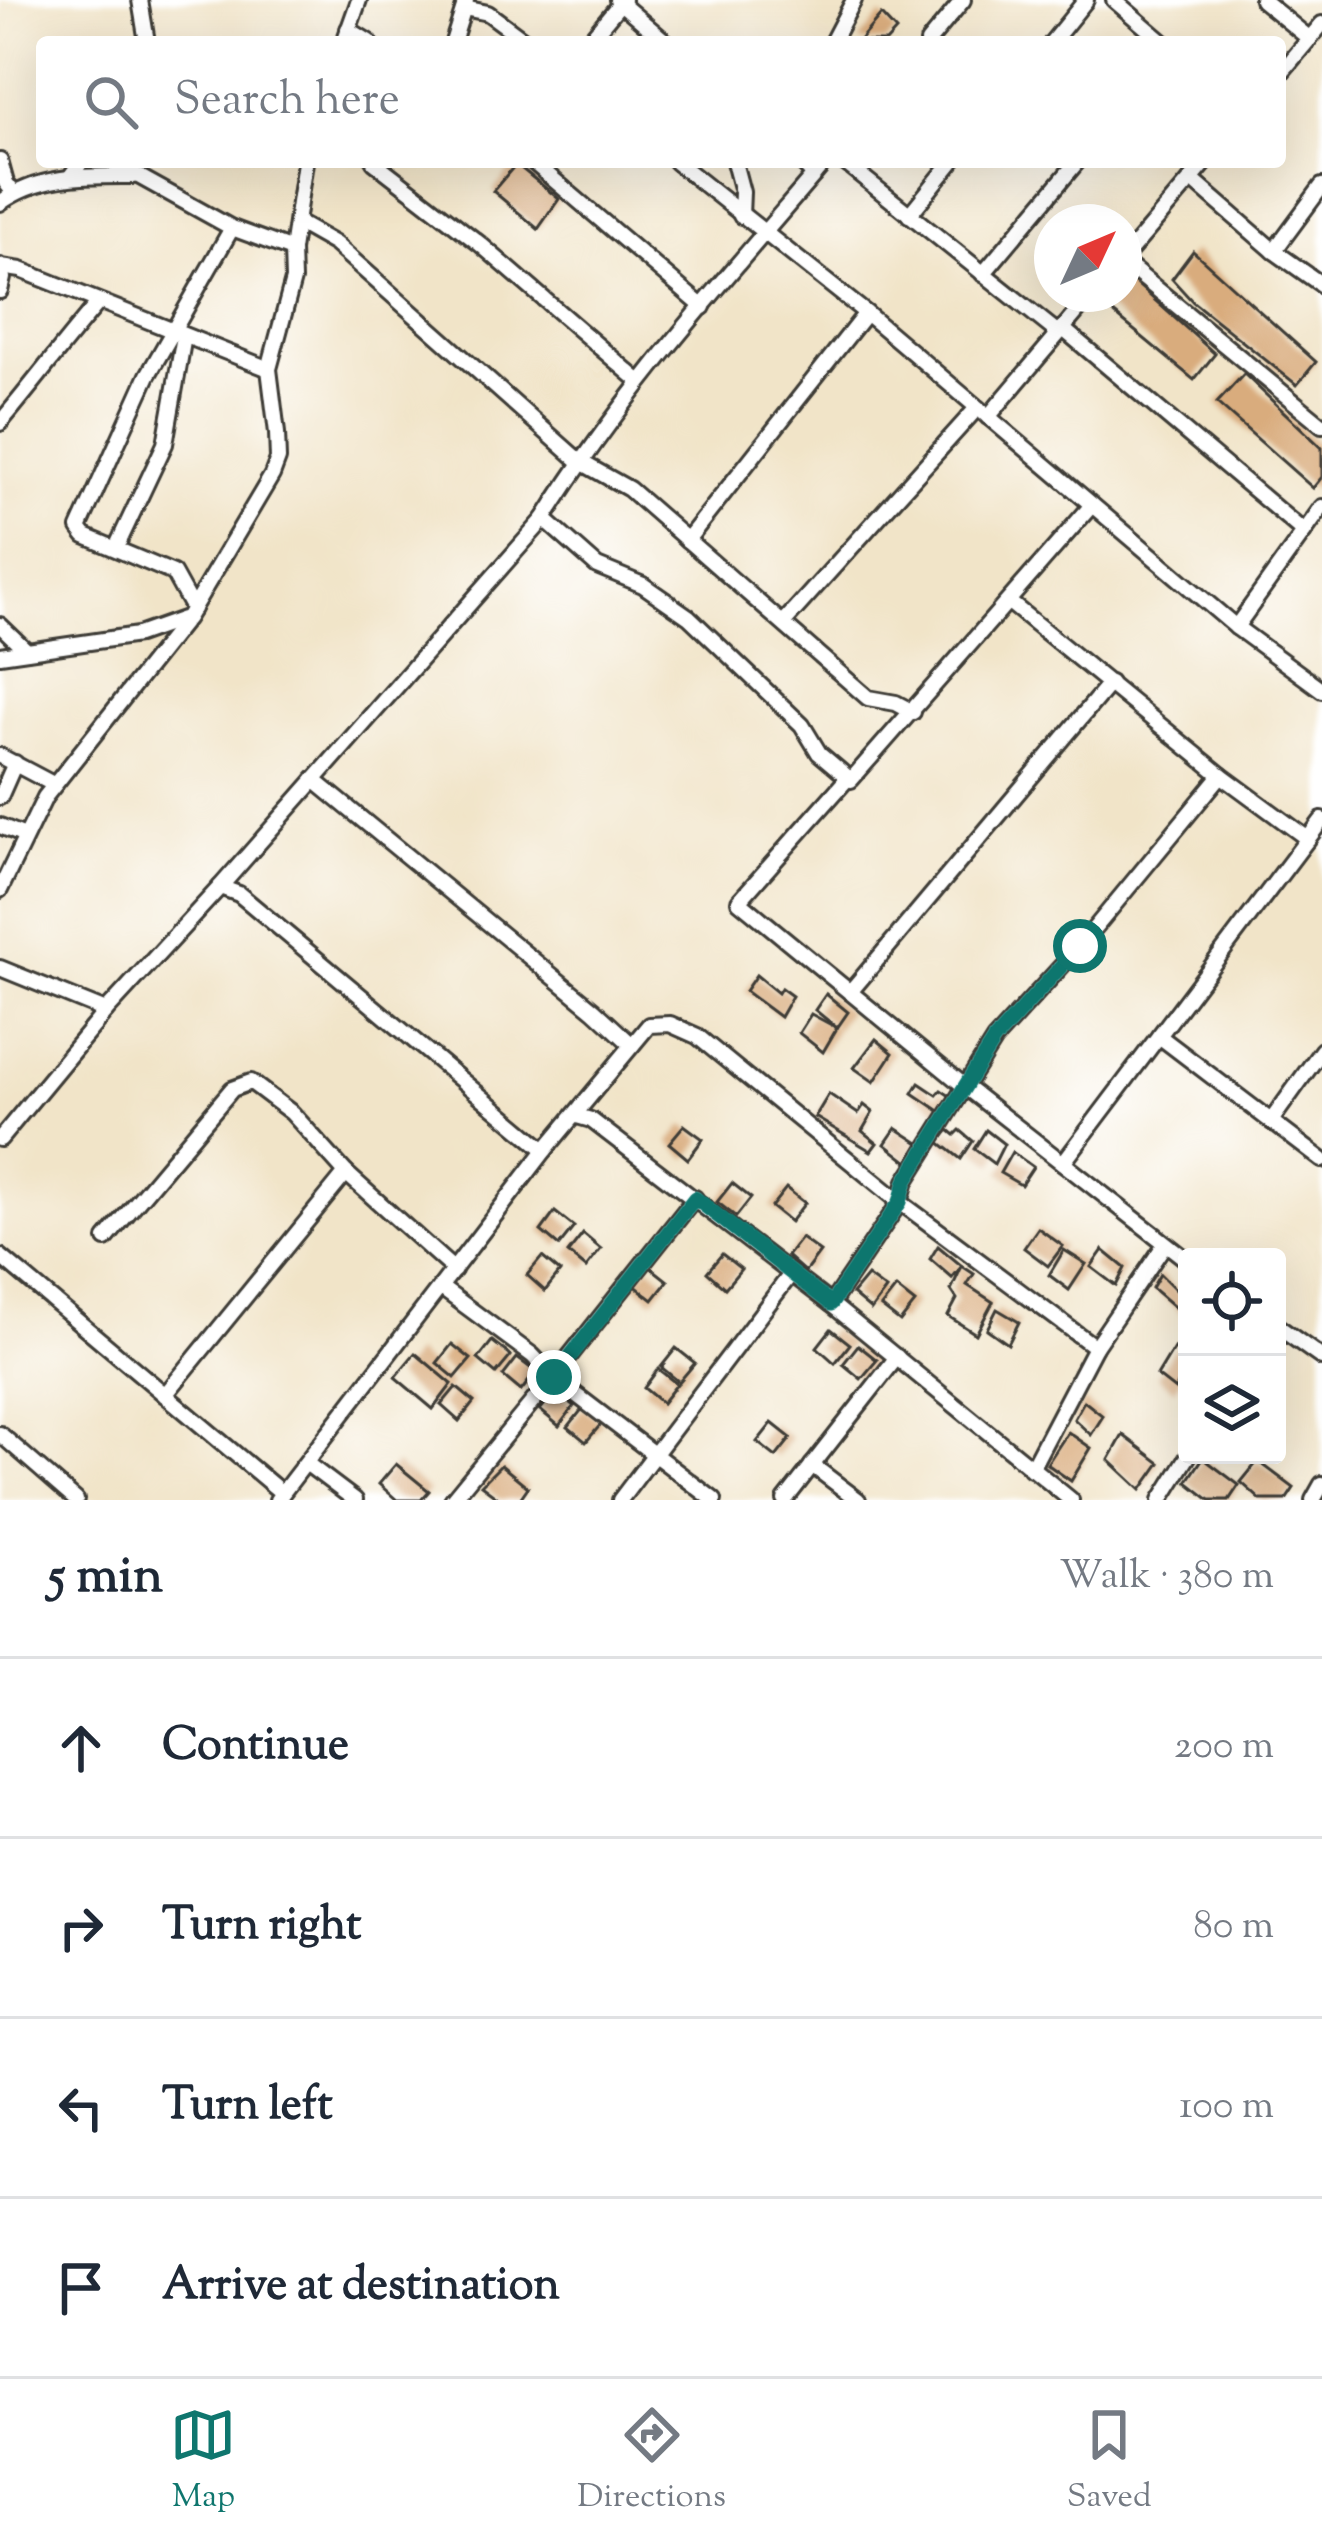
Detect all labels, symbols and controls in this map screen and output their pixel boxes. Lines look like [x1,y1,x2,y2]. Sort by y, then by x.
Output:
search box [36,36,1286,168]
icon: search [78,69,144,135]
text: Search here [174,70,400,135]
north arrow [1034,204,1142,312]
route start [1053,919,1107,973]
map controls [1178,1248,1286,1464]
button: locate [1178,1248,1286,1356]
route end [527,1350,581,1404]
button: layers [1178,1356,1286,1464]
text: 5 min [48,1542,163,1615]
text: Walk · 380 m [1060,1550,1274,1606]
icon: ahead [48,1715,114,1781]
text: Continue [162,1715,349,1780]
text: 200 m [1174,1720,1274,1776]
icon: right [48,1895,114,1961]
text: Turn right [162,1895,361,1960]
text: 80 m [1193,1900,1274,1956]
icon: left [48,2075,114,2141]
text: Turn left [162,2075,333,2140]
text: 100 m [1179,2080,1274,2136]
icon: arrive [48,2255,114,2321]
text: Arrive at destination [162,2255,560,2320]
tab: Map [170,2402,236,2522]
tab: Directions [577,2402,726,2522]
tab: Saved [1067,2402,1152,2522]

